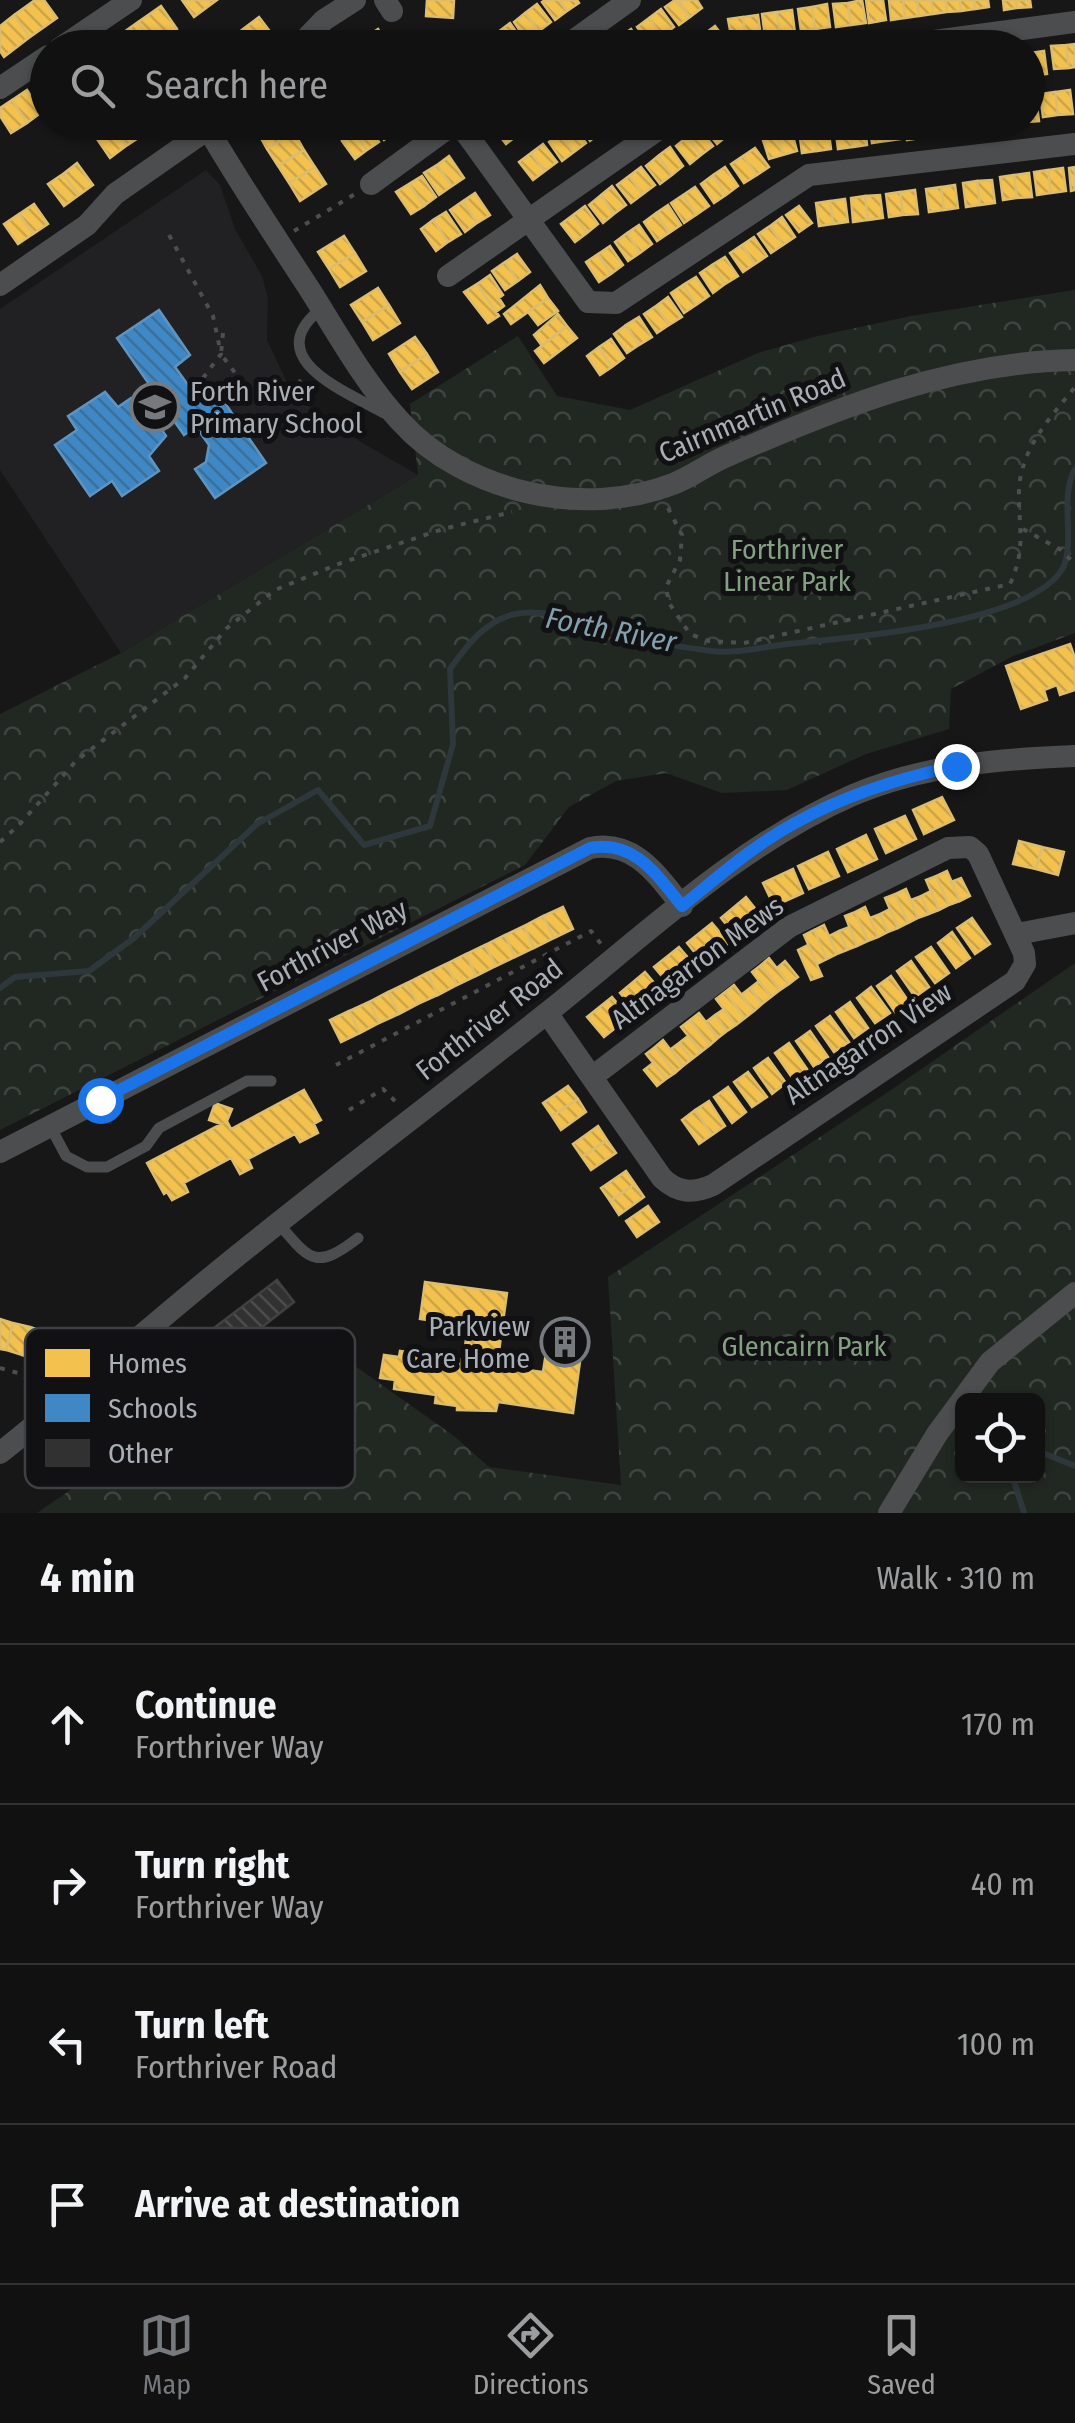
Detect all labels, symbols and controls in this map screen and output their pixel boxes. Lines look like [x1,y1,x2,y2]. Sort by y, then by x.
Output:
search box [30,30,1045,140]
icon: search [65,58,120,113]
text: Search here [145,62,328,108]
street label: Cairnmartin Road [654,361,851,470]
place label: Forth River Primary School [190,375,362,440]
school or university icon: Forth River Primary School [129,381,181,433]
park label: Forthriver Linear Park [723,533,852,598]
water label: Forth River [543,600,681,661]
route end [934,744,980,790]
street label: Altnagarron Mews [605,889,790,1036]
street label: Forthriver Way [252,892,413,999]
street label: Forthriver Road [409,952,569,1087]
street label: Altnagarron View [779,975,958,1111]
route start [78,1078,124,1124]
place label: Parkview Care Home [406,1310,530,1375]
building icon: Parkview Care Home [539,1316,591,1368]
legend [25,1328,355,1488]
park label: Glencairn Park [721,1330,888,1363]
text: Homes [108,1347,187,1380]
text: Schools [108,1392,197,1425]
map controls [955,1393,1045,1483]
button: locate [955,1393,1045,1483]
text: Other [108,1437,173,1470]
text: 4 min [40,1553,135,1603]
text: Walk · 310 m [877,1559,1035,1597]
text: Continue [135,1682,276,1728]
icon: ahead [40,1697,95,1752]
text: 170 m [961,1705,1035,1743]
text: Forthriver Way [135,1728,324,1766]
text: Turn right [135,1842,289,1888]
icon: right [40,1857,95,1912]
text: 40 m [971,1865,1035,1903]
text: Forthriver Way [135,1888,324,1926]
text: Turn left [135,2002,269,2048]
icon: left [40,2017,95,2072]
text: 100 m [957,2025,1035,2063]
text: Forthriver Road [135,2048,337,2086]
icon: arrive [40,2177,95,2232]
text: Arrive at destination [135,2181,460,2227]
tab: Map [139,2308,194,2401]
tab: Directions [473,2308,589,2401]
tab: Saved [867,2308,936,2401]

